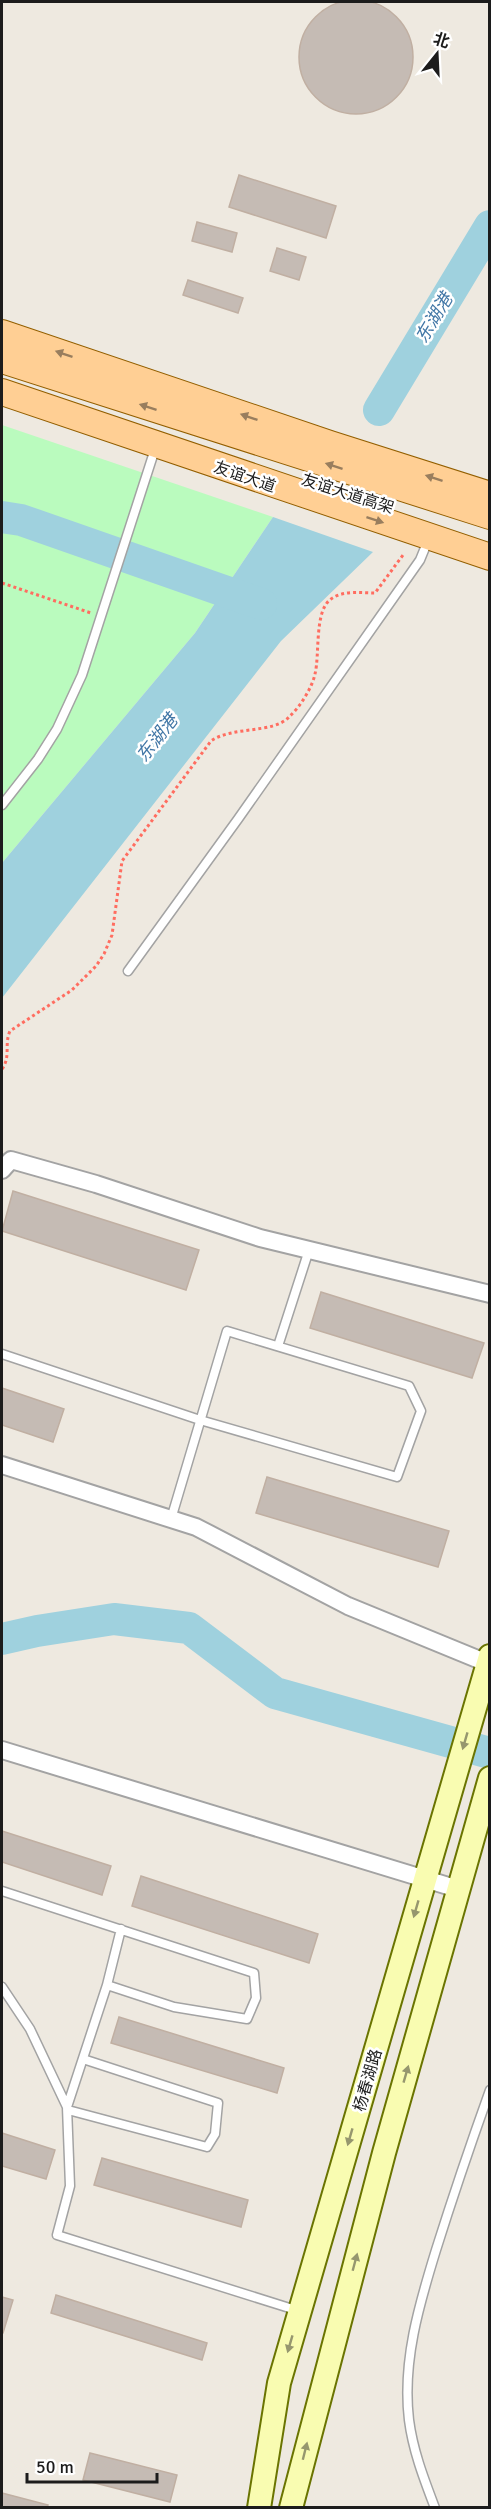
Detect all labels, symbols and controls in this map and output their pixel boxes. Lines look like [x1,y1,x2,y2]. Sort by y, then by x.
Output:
north arrow [407,24,467,84]
text: 北 [431,29,452,53]
water label: 东湖港 [411,287,459,347]
one-way arrow [55,349,73,359]
one-way arrow [139,402,157,411]
one-way arrow [239,411,257,421]
street label: 友谊大道 [211,457,278,497]
one-way arrow [325,461,343,471]
street label: 友谊大道高架 [299,470,396,518]
one-way arrow [425,472,443,482]
one-way arrow [366,515,384,525]
water label: 东湖港 [132,708,184,766]
one-way arrow [460,1732,469,1750]
one-way arrow [411,1900,420,1918]
street label: 杨春湖路 [350,2047,386,2114]
one-way arrow [402,2065,411,2083]
one-way arrow [345,2128,354,2146]
one-way arrow [351,2253,360,2271]
one-way arrow [285,2335,294,2353]
one-way arrow [301,2442,311,2460]
scale bar [27,2446,158,2484]
text: 50 m [36,2456,74,2478]

